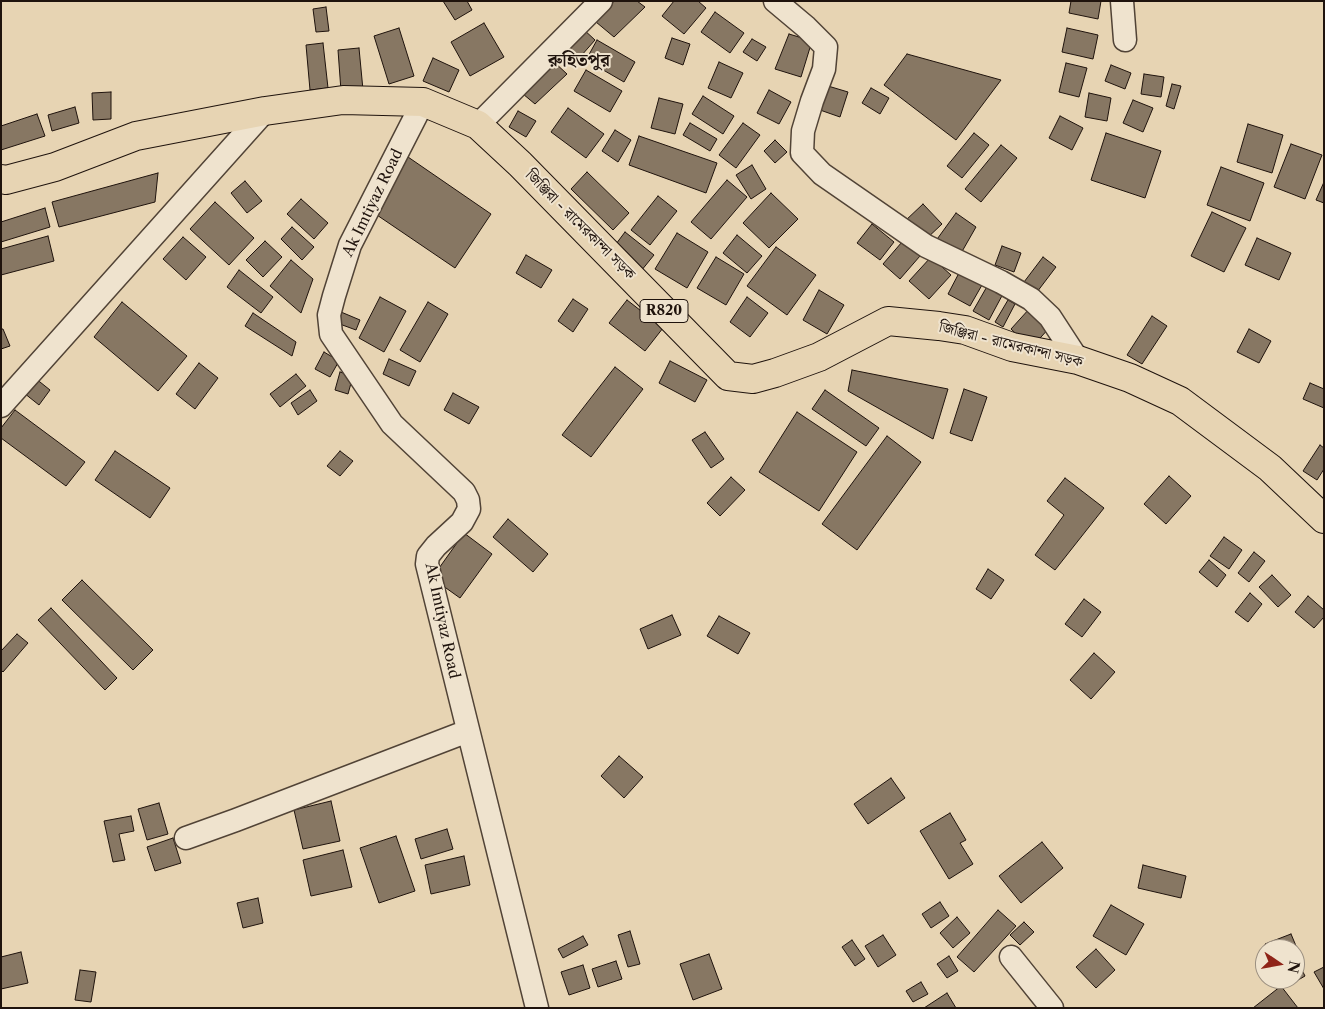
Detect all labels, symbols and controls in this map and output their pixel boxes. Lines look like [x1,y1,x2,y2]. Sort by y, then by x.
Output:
district label: রুহিতপুর [548,50,610,72]
street label: Ak Imtiyaz Road [339,146,407,260]
street label: জিঞ্জিরা - রামেরকান্দা সড়ক [521,166,639,284]
road number: R820 [640,300,688,322]
street label: জিঞ্জিরা - রামেরকান্দা সড়ক [937,318,1085,372]
street label: Ak Imtiyaz Road [421,562,463,680]
north arrow [1255,939,1305,989]
text: N [1284,959,1304,975]

